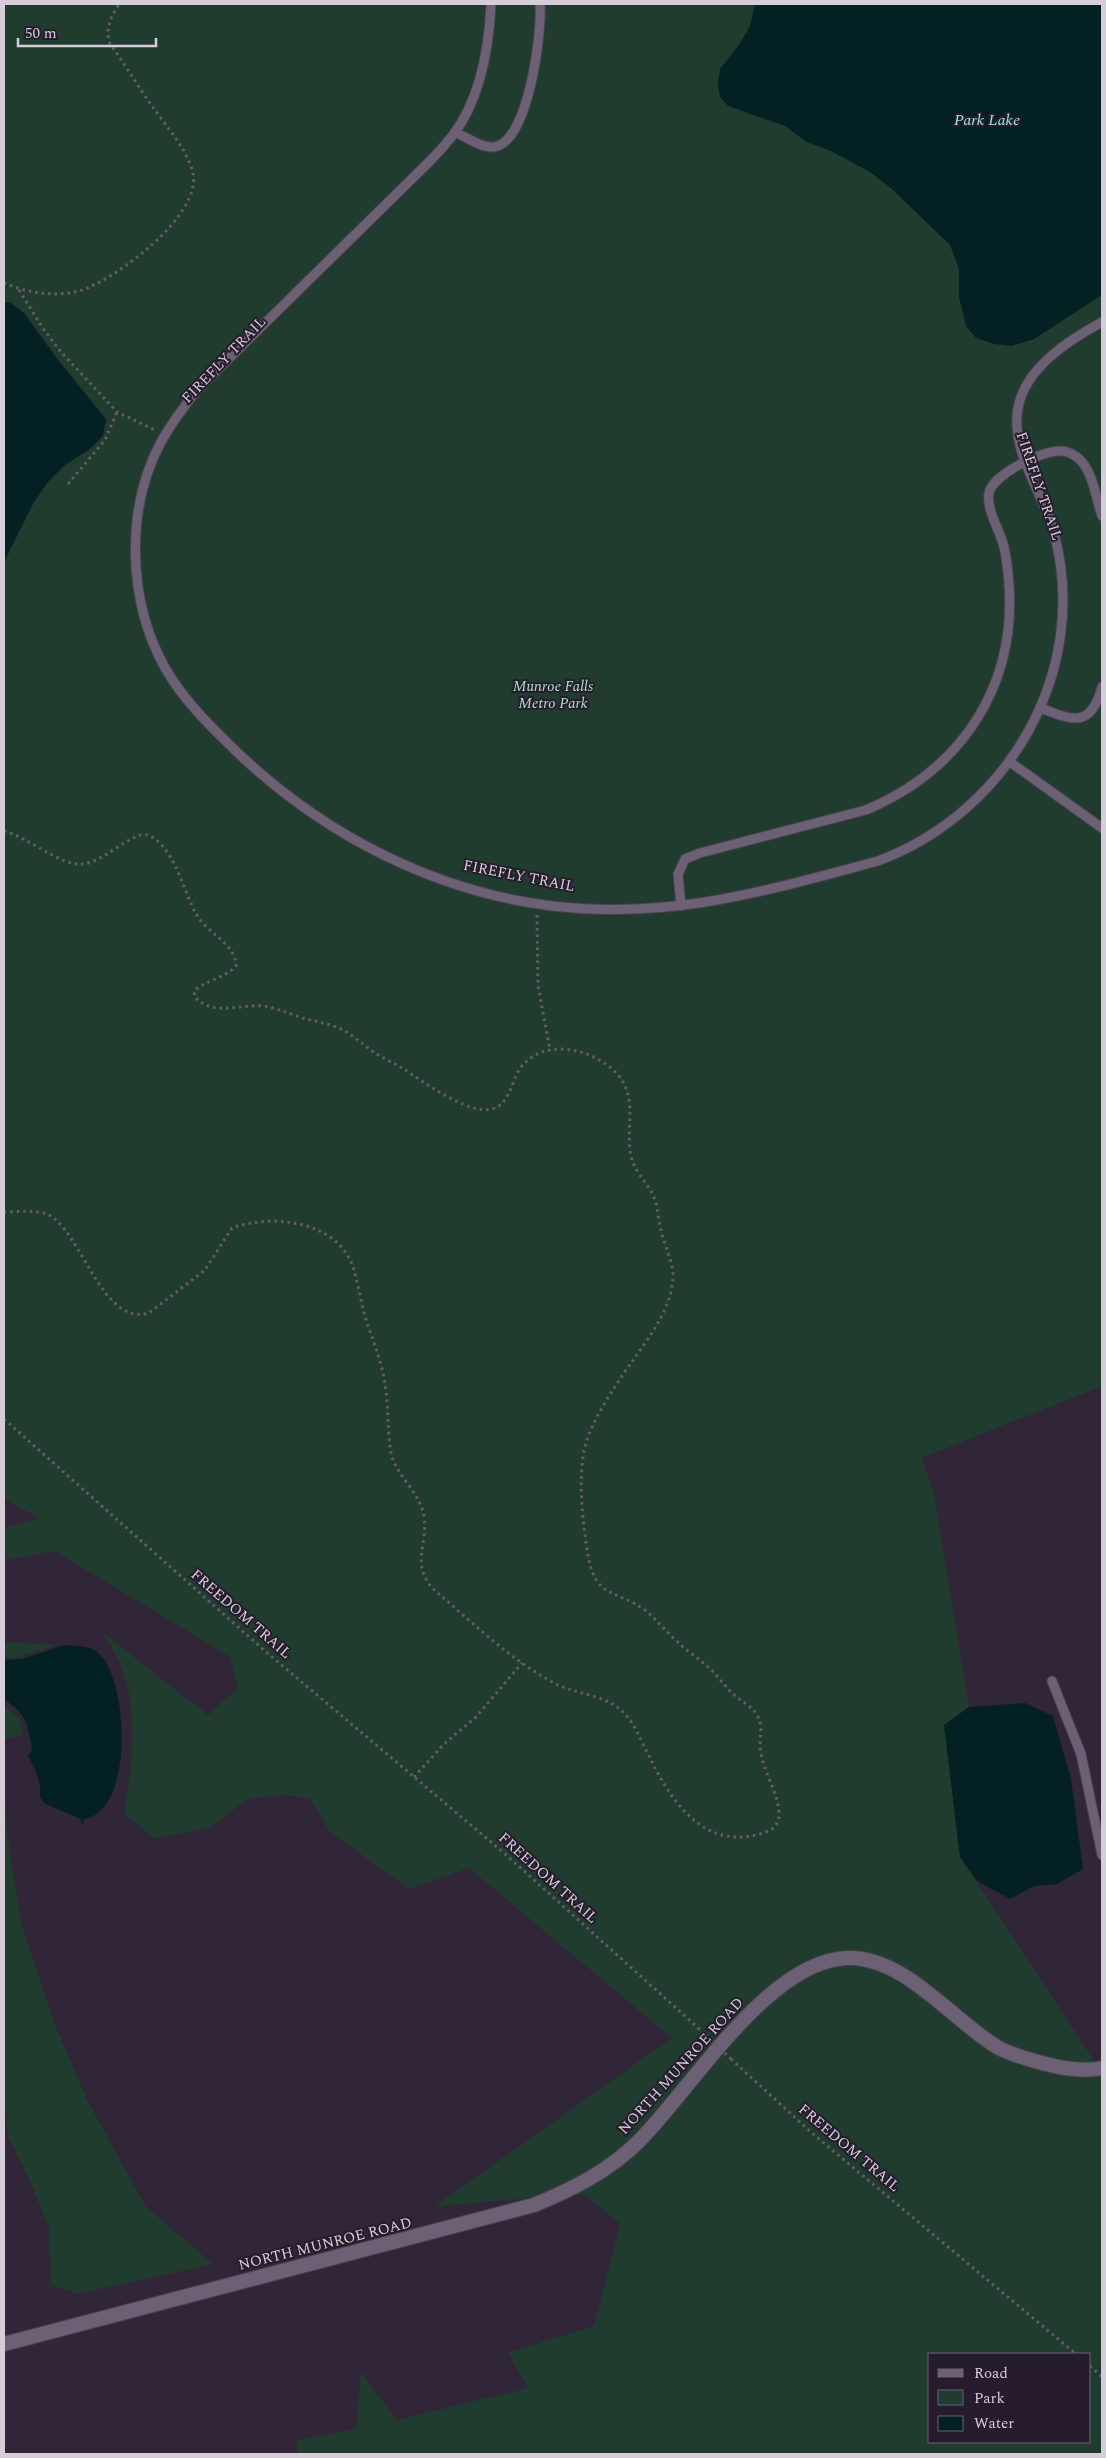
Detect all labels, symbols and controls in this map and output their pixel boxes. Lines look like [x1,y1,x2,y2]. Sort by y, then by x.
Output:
scale bar [18,15,155,47]
text: 50 m [25,22,57,45]
water label: Park Lake [954,108,1020,132]
street label: FIREFLY TRAIL [176,311,272,409]
street label: FIREFLY TRAIL [1010,429,1068,543]
park label: Munroe Falls Metro Park [513,675,594,715]
street label: FIREFLY TRAIL [461,854,577,898]
street label: FREEDOM TRAIL [185,1564,297,1664]
street label: FREEDOM TRAIL [493,1827,603,1929]
street label: NORTH MUNROE ROAD [613,1992,749,2140]
street label: FREEDOM TRAIL [793,2098,905,2198]
street label: NORTH MUNROE ROAD [236,2211,414,2277]
legend [928,2353,1091,2443]
text: Road [974,2362,1008,2385]
text: Park [974,2387,1005,2410]
text: Water [974,2412,1014,2435]

